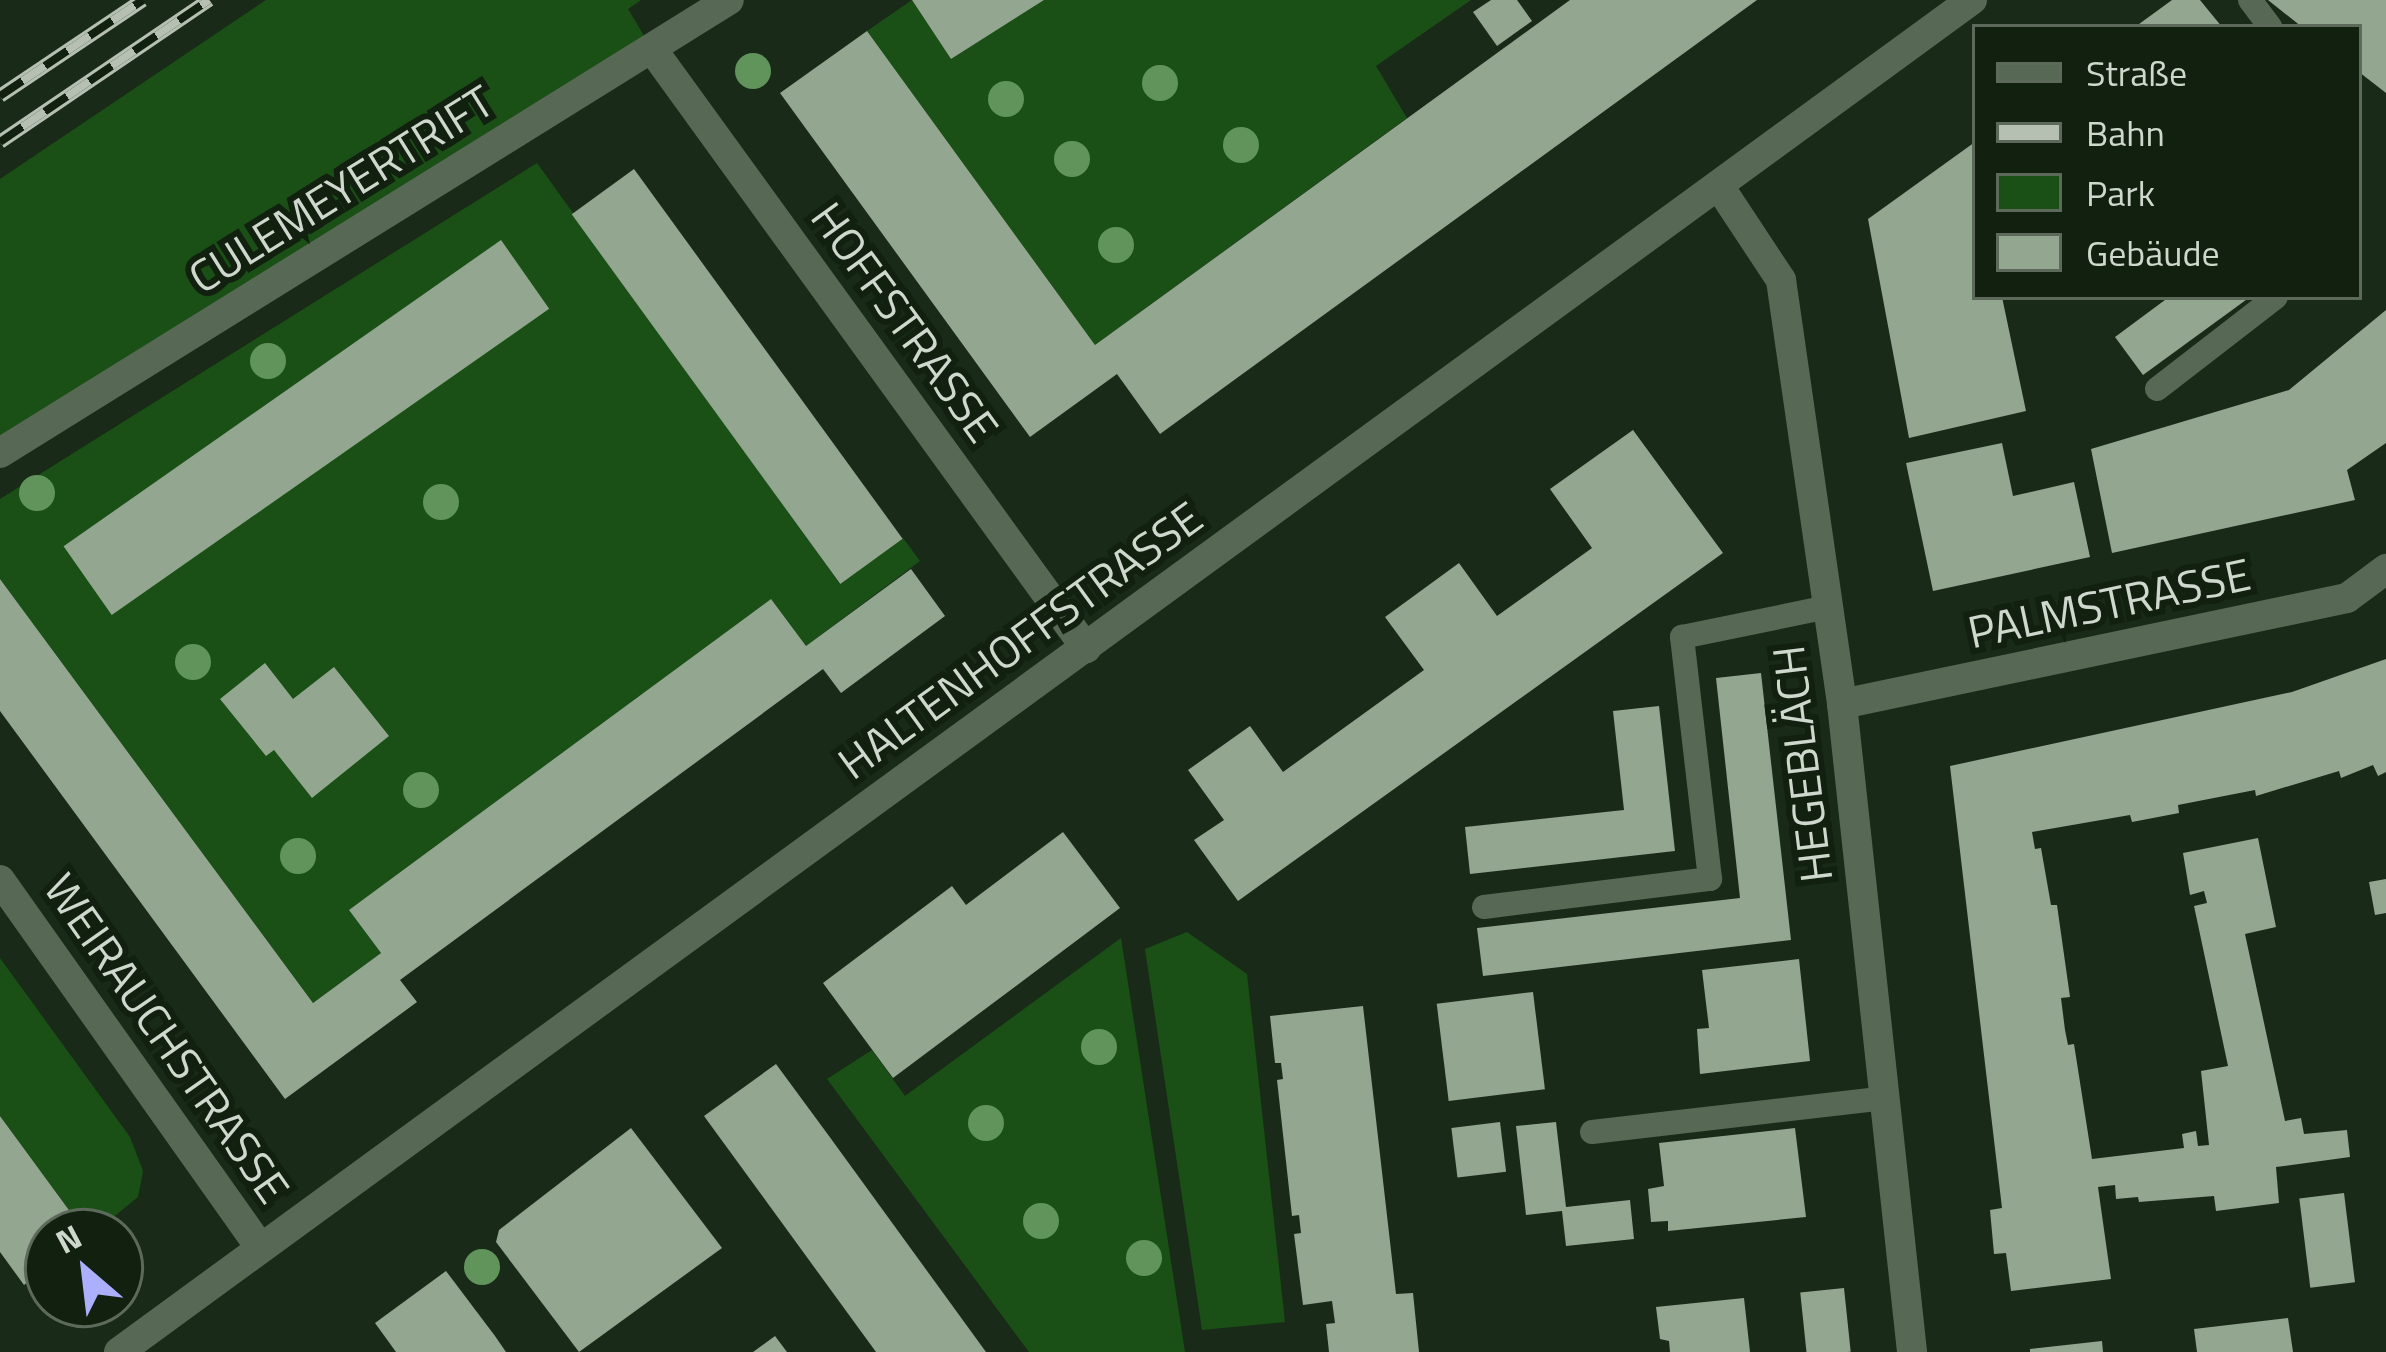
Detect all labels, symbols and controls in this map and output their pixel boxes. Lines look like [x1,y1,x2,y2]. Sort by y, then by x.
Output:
legend [1972,24,2362,300]
text: Straße [2086,45,2187,100]
street label: CULEMEYERTRIFT [179,74,503,304]
text: Bahn [2086,105,2165,160]
text: Park [2086,165,2155,220]
street label: HOFFSTRASSE [800,192,1010,452]
text: Gebäude [2086,225,2220,280]
street label: HALTENHOFFSTRASSE [828,490,1212,790]
street label: PALMSTRASSE [1963,547,2255,659]
street label: HEGEBLÄCH [1761,643,1843,885]
street label: WEIRAUCHSTRASSE [33,863,301,1213]
north arrow [24,1208,144,1328]
text: N [47,1211,90,1266]

